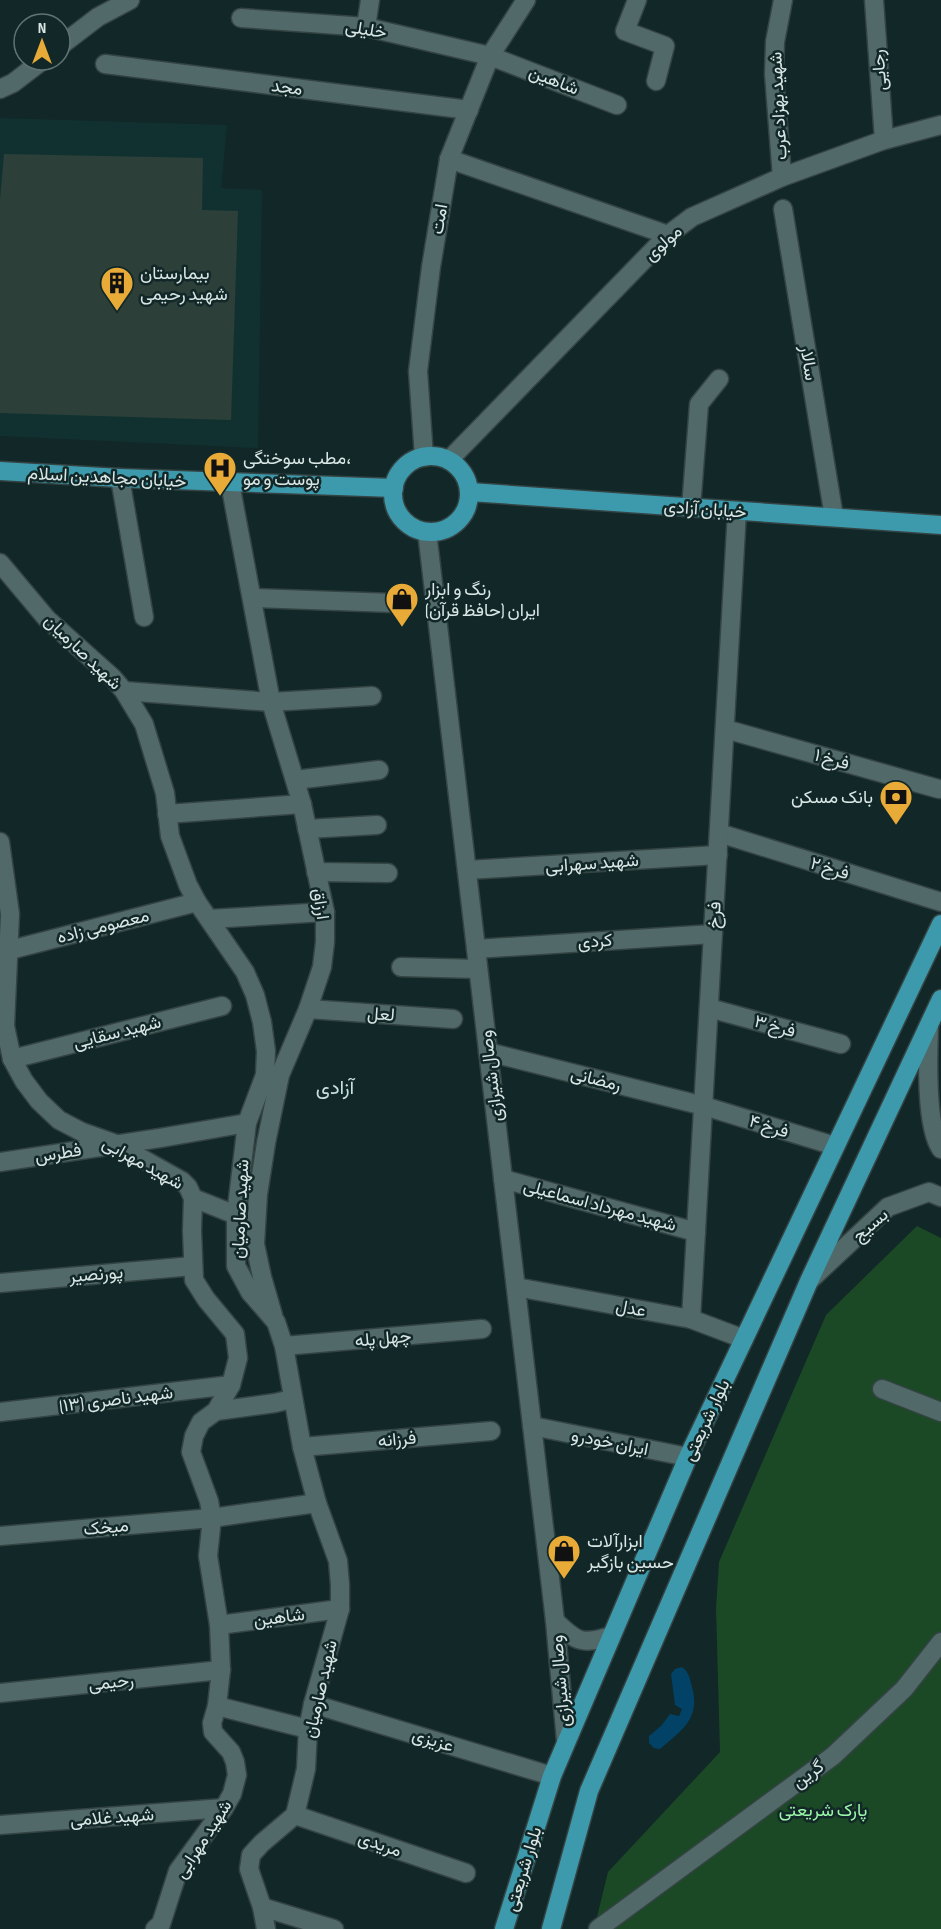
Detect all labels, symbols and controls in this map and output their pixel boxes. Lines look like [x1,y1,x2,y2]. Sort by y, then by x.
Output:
north arrow [12,12,72,72]
street label: خلیلی [344,16,388,43]
text: N [38,19,46,38]
street label: رجایی [868,49,891,91]
street label: شهید بهزاد عرب [765,51,792,161]
street label: شاهین [526,61,582,100]
street label: مجد [270,75,304,100]
street label: امت [427,202,452,236]
street label: مولوی [640,221,687,266]
place label: بیمارستان شهید رحیمی [140,263,228,305]
building icon: بیمارستان شهید رحیمی [99,265,135,312]
street label: سالار [795,343,822,382]
place label: مطب سوختگی، پوست و مو [243,448,351,491]
hospital icon: مطب سوختگی، پوست و مو [202,450,238,497]
street label: خیابان مجاهدین اسلام [27,463,187,493]
street label: خیابان آزادی [663,496,747,523]
place label: رنگ و ابزار ایران (حافظ قرآن) [424,579,540,621]
shop icon: رنگ و ابزار ایران (حافظ قرآن) [384,581,420,628]
street label: شهید صارمیان [40,610,126,695]
street label: فرخ ۱ [812,745,852,775]
bank icon: بانک مسکن [878,779,914,826]
place label: بانک مسکن [791,787,873,808]
street label: شهید سهرابی [544,850,640,877]
street label: فرخ ۲ [808,853,852,885]
street label: ارزاق [308,887,333,921]
street label: فرخ [703,901,727,929]
street label: معصومی زاده [55,905,151,948]
street label: کردی [577,930,613,953]
street label: لعل [366,1003,395,1026]
street label: شهید سقایی [71,1011,163,1054]
street label: فرخ ۳ [752,1011,798,1043]
street label: وصال شیرازی [475,1029,508,1123]
street label: رمضانی [568,1063,623,1096]
district label: آزادی [316,1076,356,1100]
street label: فرخ ۴ [746,1111,791,1143]
street label: شهید مهرابی [99,1133,187,1194]
street label: فطرس [33,1139,83,1168]
street label: شهید صارمیان [227,1159,254,1259]
street label: شهید مهرداد اسماعیلی [521,1175,679,1236]
street label: بسیج [848,1204,893,1247]
street label: پورنصیر [67,1262,124,1288]
street label: عدل [614,1295,648,1322]
street label: چهل پله [354,1326,412,1352]
street label: بلوار شریعتی [678,1376,734,1464]
street label: شهید ناصری (۱۳) [58,1382,174,1417]
street label: ایران خودرو [570,1425,650,1460]
street label: فرزانه [377,1427,417,1452]
street label: میخک [83,1515,130,1540]
place label: ابزارآلات حسین بازگیر [586,1531,674,1573]
shop icon: ابزارآلات حسین بازگیر [546,1533,582,1580]
street label: شاهين [252,1604,306,1631]
street label: وصال شیرازی [546,1634,575,1728]
street label: شهید صارمیان [299,1638,342,1740]
street label: رحیمی [87,1670,135,1695]
street label: عزیزی [410,1724,456,1757]
street label: گرین [788,1756,828,1793]
street label: شهید مهرابی [170,1796,237,1882]
park label: پارک شریعتی [779,1800,867,1822]
street label: شهید غلامی [69,1804,155,1831]
street label: بلوار شریعتی [501,1824,546,1914]
street label: مریدی [355,1827,404,1862]

